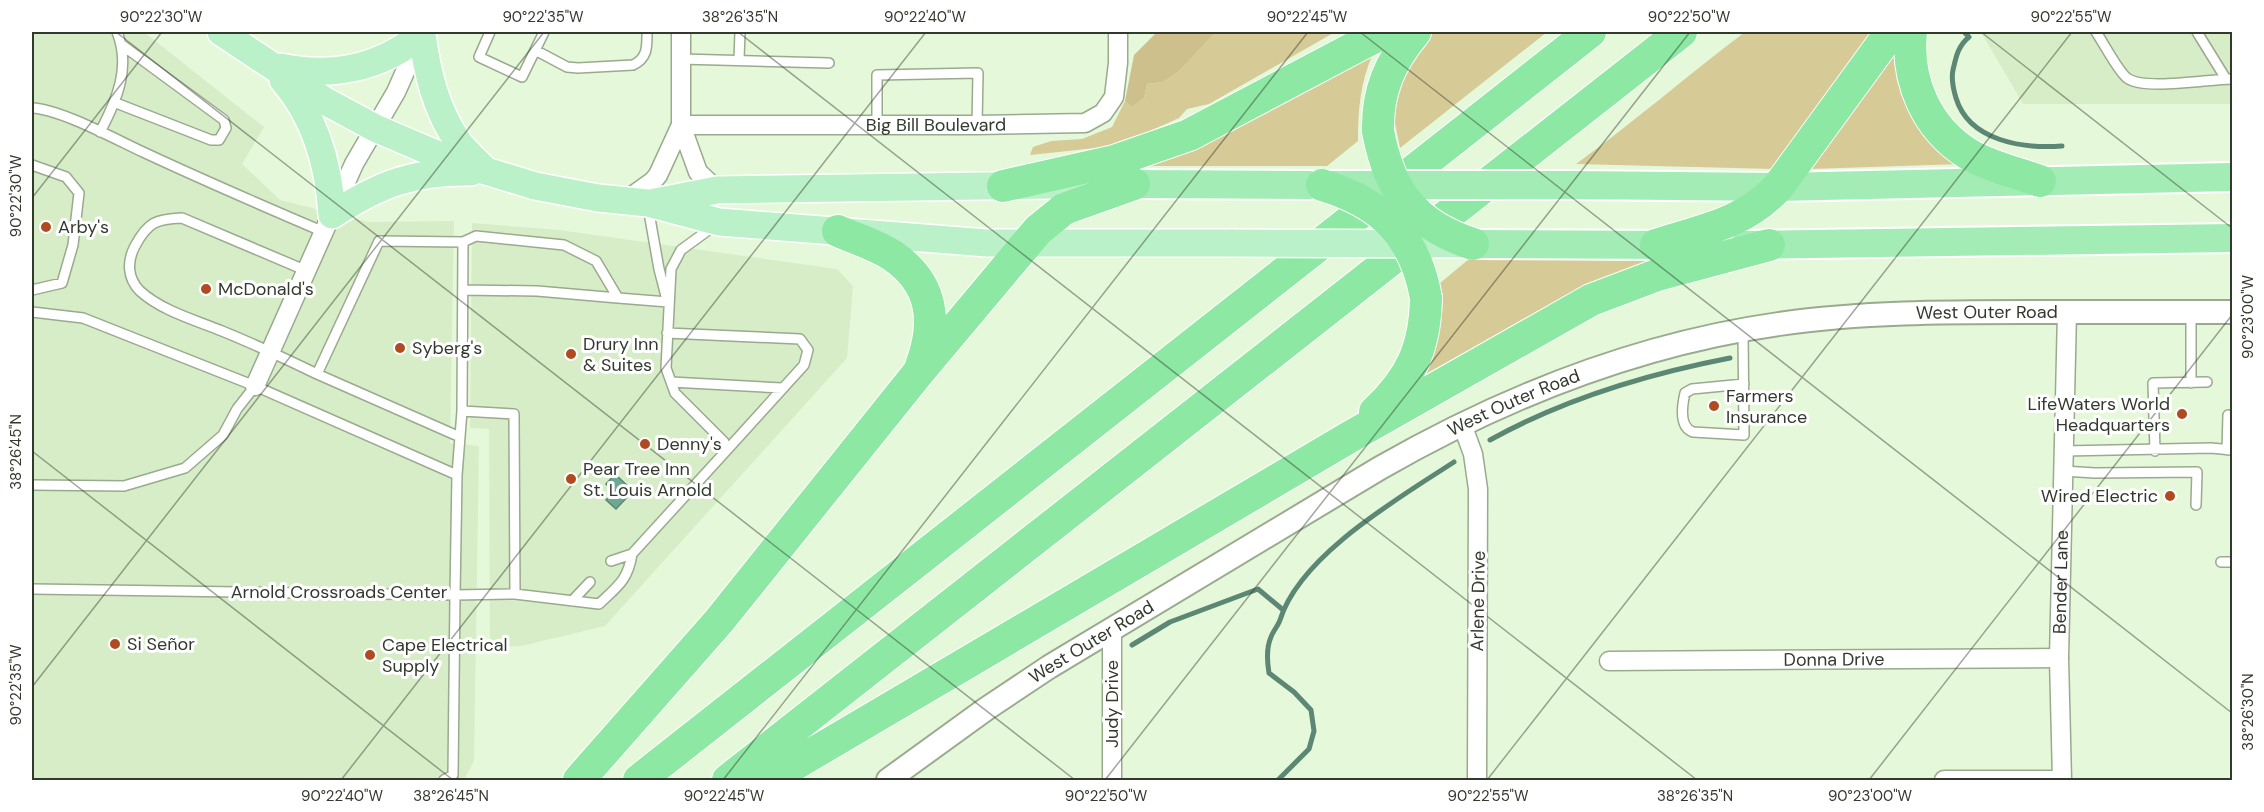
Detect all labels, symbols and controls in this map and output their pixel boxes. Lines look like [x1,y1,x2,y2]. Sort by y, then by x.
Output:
text: 90°22'30"W [120,7,203,27]
text: 90°22'35"W [502,7,584,27]
text: 38°26'35"N [702,7,778,27]
text: 90°22'40"W [884,7,966,27]
text: 90°22'45"W [1267,7,1348,27]
text: 90°22'50"W [1648,7,1731,27]
text: 90°22'55"W [2031,7,2112,27]
street label: Big Bill Boulevard [866,112,1006,137]
text: 90°22'30"W [6,154,26,237]
place label: Arby's [58,215,109,239]
marker: Arby's [39,220,53,234]
text: 90°23'00"W [2238,274,2258,359]
place label: McDonald's [218,277,314,301]
marker: McDonald's [199,282,213,296]
street label: West Outer Road [1916,300,2058,325]
place label: Drury Inn & Suites [583,332,659,377]
place label: Syberg's [412,336,482,360]
marker: Syberg's [393,341,407,355]
marker: Drury Inn & Suites [564,347,578,361]
street label: West Outer Road [1443,363,1583,442]
place label: Farmers Insurance [1726,384,1807,429]
place label: LifeWaters World Headquarters [2027,392,2170,437]
marker: Farmers Insurance [1707,399,1721,413]
marker: LifeWaters World Headquarters [2175,407,2189,421]
text: 38°26'45"N [6,414,26,490]
place label: Denny's [657,432,722,456]
marker: Denny's [638,437,652,451]
place label: Pear Tree Inn St. Louis Arnold [583,457,712,502]
marker: Pear Tree Inn St. Louis Arnold [564,472,578,486]
place label: Wired Electric [2041,484,2158,508]
marker: Wired Electric [2163,489,2177,503]
street label: Bender Lane [2048,530,2074,634]
street label: Arlene Drive [1465,550,1491,652]
street label: Arnold Crossroads Center [231,580,448,604]
street label: West Outer Road [1024,595,1158,689]
place label: Si Señor [127,632,195,656]
place label: Cape Electrical Supply [382,633,508,678]
marker: Si Señor [108,637,122,651]
text: 90°22'35"W [6,644,26,726]
street label: Donna Drive [1783,647,1885,672]
marker: Cape Electrical Supply [363,648,377,662]
street label: Judy Drive [1100,660,1124,748]
text: 38°26'30"N [2238,673,2258,751]
text: 90°22'40"W [301,786,383,806]
text: 38°26'45"N [413,786,489,806]
text: 90°22'45"W [684,786,765,806]
text: 90°22'50"W [1065,786,1148,806]
text: 90°22'55"W [1448,786,1529,806]
text: 38°26'35"N [1657,786,1733,806]
text: 90°23'00"W [1828,786,1913,806]

